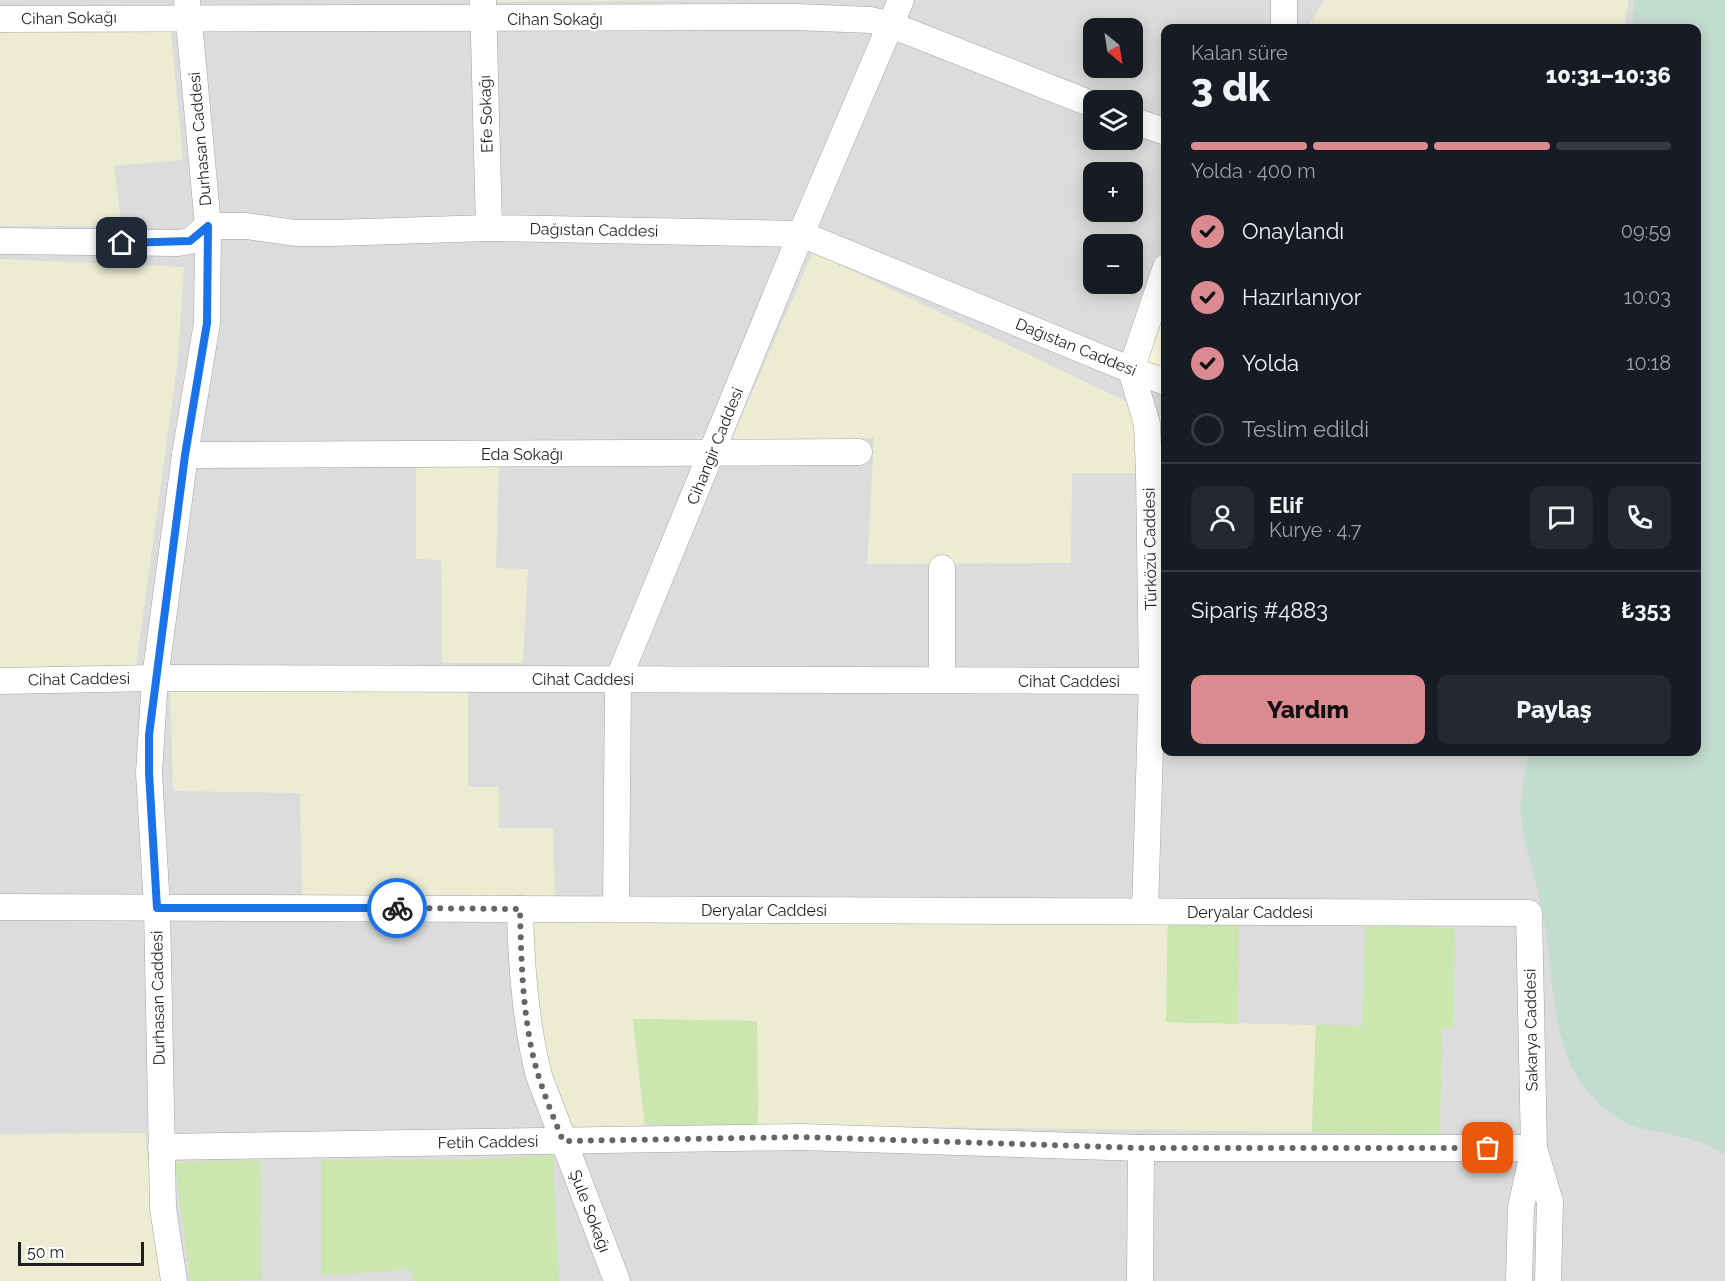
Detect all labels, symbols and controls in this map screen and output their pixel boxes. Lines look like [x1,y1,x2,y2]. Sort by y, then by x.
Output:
street label: Cihan Sokağı [21,8,117,28]
street label: Cihan Sokağı [507,10,603,29]
north arrow [1083,18,1143,78]
map controls [1083,18,1143,294]
text: Kalan süre [1191,41,1288,65]
text: 10:31–10:36 [1546,62,1671,88]
text: 3 dk [1191,64,1270,110]
street label: Durhasan Caddesi [185,71,215,207]
street label: Efe Sokağı [475,75,497,153]
button: layers [1083,90,1143,150]
text: Yolda · 400 m [1191,159,1316,183]
button: + [1083,162,1143,222]
icon: check [1191,215,1224,248]
pin [96,217,147,268]
text: Onaylandı [1242,218,1344,244]
street label: Dağıstan Caddesi [529,219,659,241]
text: 09:59 [1621,219,1671,243]
icon: home [105,226,138,259]
button: − [1083,234,1143,294]
icon: check [1191,281,1224,314]
text: Hazırlanıyor [1242,284,1361,310]
text: 10:03 [1624,285,1671,309]
street label: Dağıstan Caddesi [1013,314,1139,380]
icon: check [1191,347,1224,380]
text: Yolda [1242,350,1299,376]
text: 10:18 [1626,351,1671,375]
street label: Cihangir Caddesi [683,385,747,507]
text: Teslim edildi [1242,416,1369,442]
street label: Eda Sokağı [481,445,563,464]
button: person [1191,486,1254,549]
button: chat [1530,486,1593,549]
button: phone [1608,486,1671,549]
street label: Türközü Caddesi [1139,488,1161,610]
text: Elif [1269,492,1303,518]
text: Kurye · 4.7 [1269,518,1362,542]
text: Sipariş #4883 [1191,597,1328,623]
text: ₺353 [1621,597,1671,623]
street label: Cihat Caddesi [28,669,130,689]
street label: Cihat Caddesi [532,670,634,689]
street label: Cihat Caddesi [1018,672,1120,691]
button: Yardım [1191,675,1425,744]
button: Paylaş [1437,675,1671,744]
courier [367,878,427,938]
icon: bike [381,892,414,925]
street label: Deryalar Caddesi [701,901,827,920]
street label: Deryalar Caddesi [1187,903,1313,922]
street label: Durhasan Caddesi [147,931,169,1065]
street label: Sakarya Caddesi [1520,968,1542,1092]
pin [1462,1122,1513,1173]
icon: bag [1471,1131,1504,1164]
street label: Fetih Caddesi [437,1132,539,1152]
street label: Şule Sokağı [566,1167,614,1255]
scale bar [18,1239,144,1266]
text: 50 m [27,1243,64,1262]

